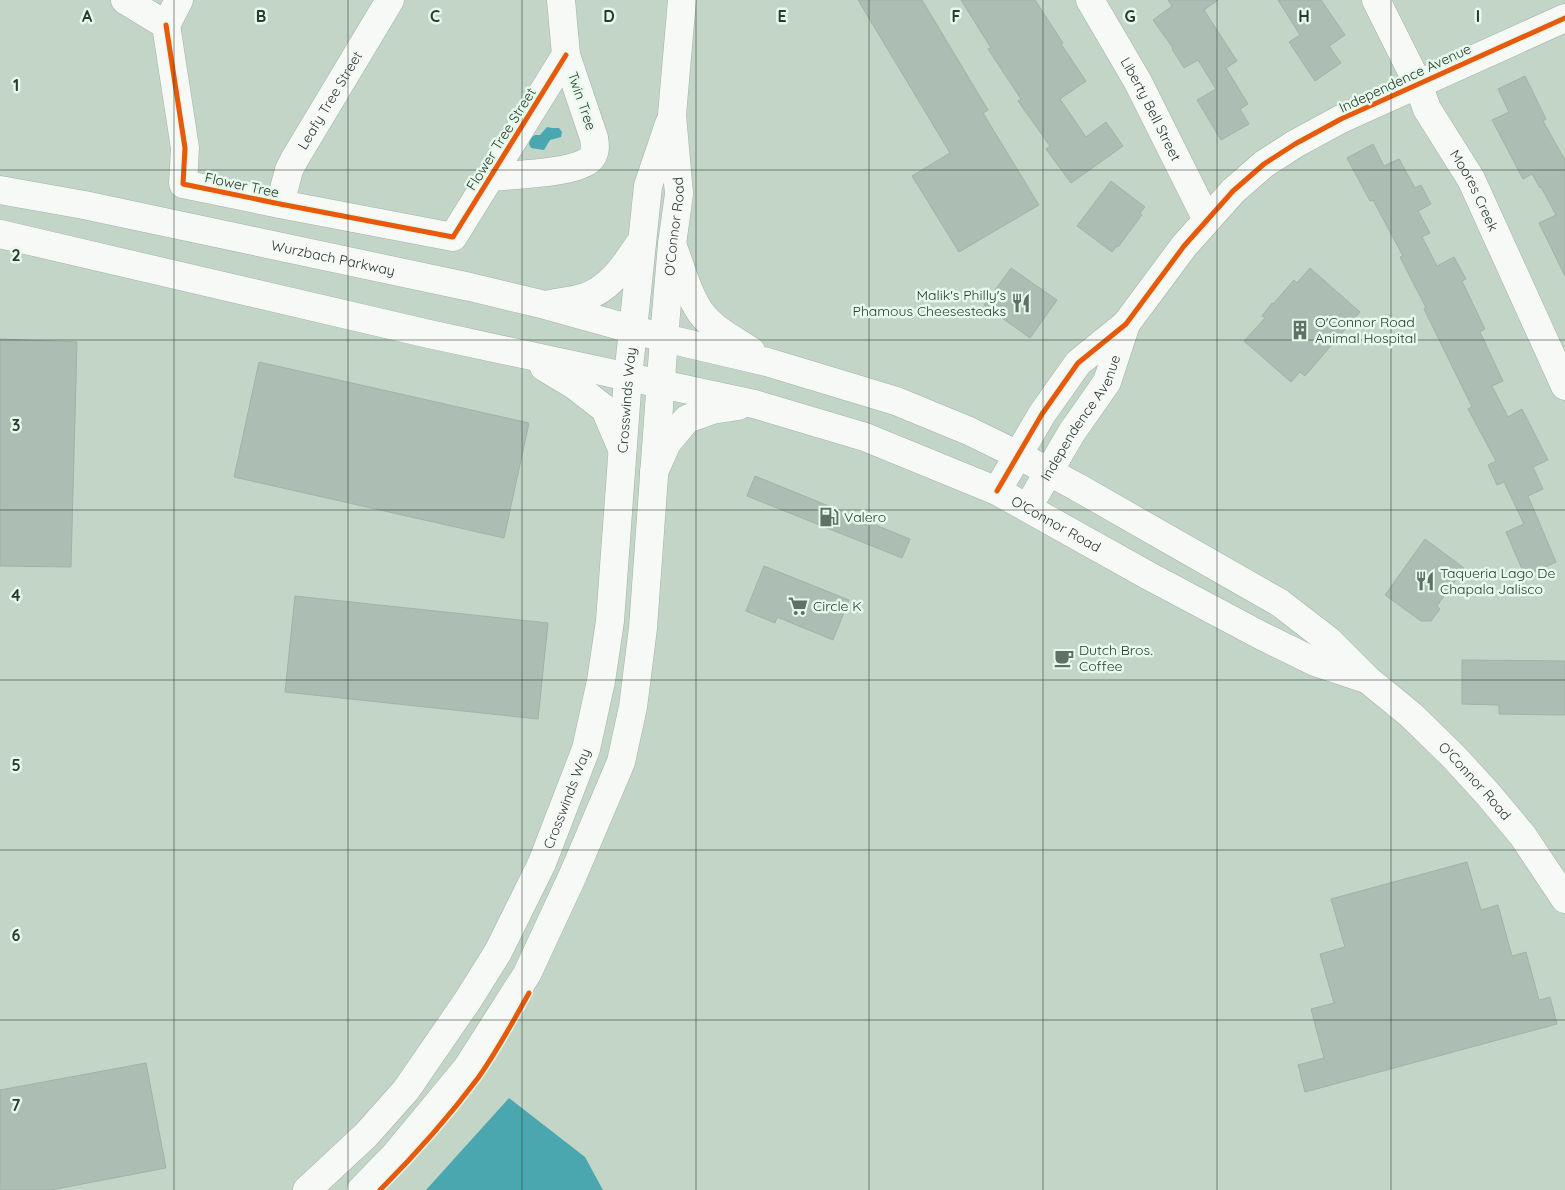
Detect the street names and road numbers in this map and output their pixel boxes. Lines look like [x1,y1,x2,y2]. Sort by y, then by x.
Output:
street label: Independence Avenue [1336,39,1474,117]
street label: Leafy Tree Street [293,48,366,153]
street label: Liberty Bell Street [1116,54,1185,164]
street label: Twin Tree [564,69,600,133]
street label: Flower Tree Street [462,84,540,194]
street label: Moores Creek [1446,146,1503,234]
street label: Flower Tree [203,168,281,202]
street label: O'Connor Road [660,176,688,277]
street label: Wurzbach Parkway [270,236,397,280]
street label: Crosswinds Way [613,346,640,454]
street label: Independence Avenue [1036,353,1124,484]
street label: O'Connor Road [1008,492,1104,556]
street label: O'Connor Road [1435,738,1515,824]
street label: Crosswinds Way [539,746,594,851]

